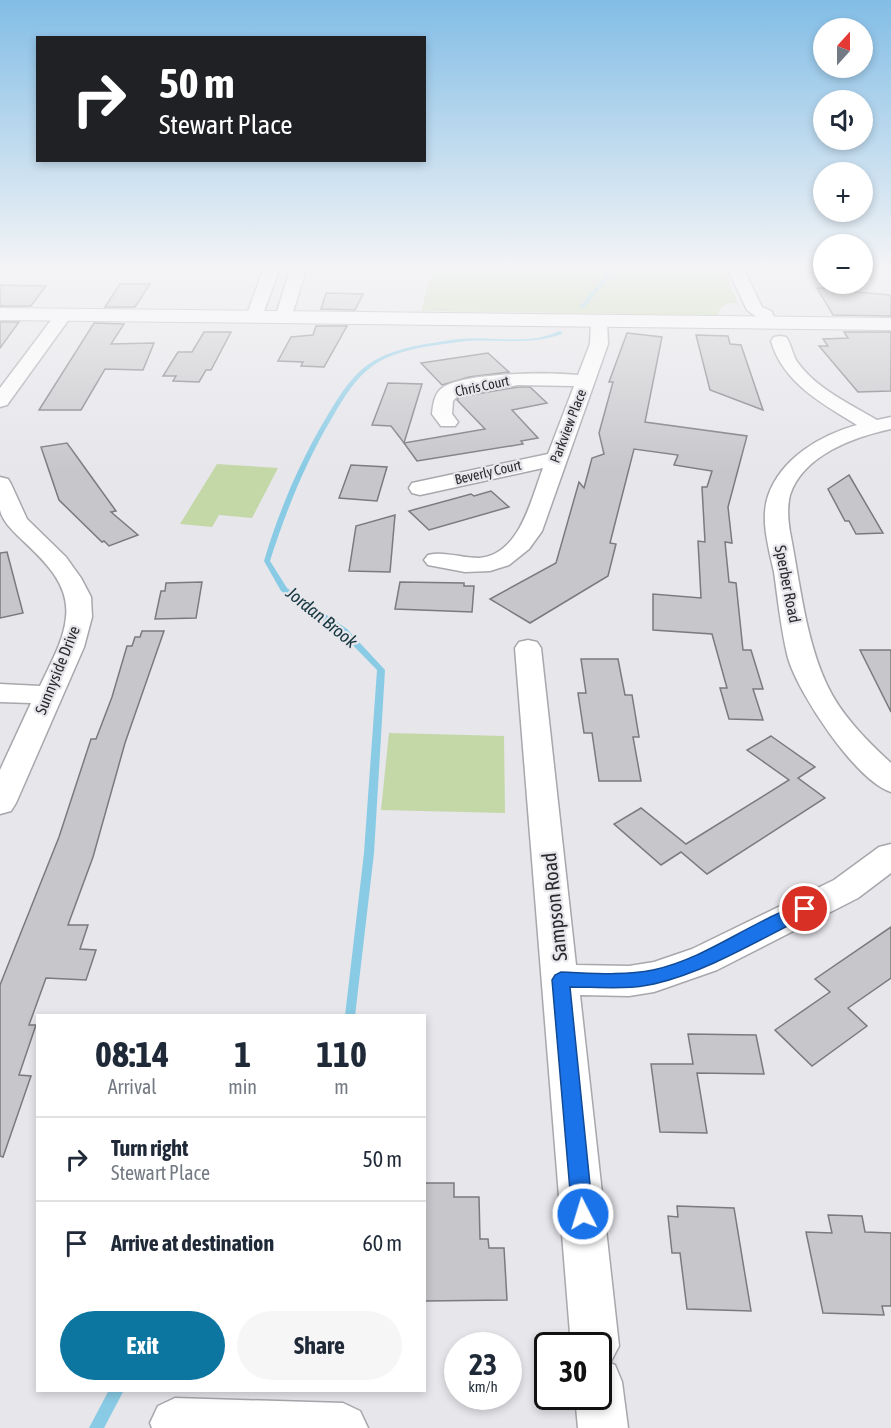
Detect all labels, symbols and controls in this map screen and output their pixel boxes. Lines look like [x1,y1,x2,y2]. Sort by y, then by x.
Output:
north arrow [813,18,873,78]
map controls [813,18,873,294]
text: 50 m [159,59,234,107]
icon: right [60,60,138,138]
button: sound [813,90,873,150]
text: Stewart Place [159,109,293,140]
button: + [813,162,873,222]
button: − [813,234,873,294]
street label: Chris Court [453,372,511,400]
street label: Parkview Place [547,387,589,465]
street label: Beverly Court [453,457,523,487]
street label: Sperber Road [771,544,804,624]
water label: Jordan Brook [281,581,363,653]
street label: Sunnyside Drive [31,623,84,717]
street label: Sampson Road [537,852,571,962]
pin [779,883,830,934]
icon: arrive [788,892,821,925]
text: 08:14 [95,1033,169,1075]
text: 1 [234,1033,251,1075]
text: 110 [316,1033,367,1075]
text: Arrival [108,1075,157,1098]
text: min [228,1075,257,1098]
text: m [334,1075,349,1098]
text: Turn right [111,1135,188,1161]
icon: right [60,1143,93,1176]
text: 50 m [362,1146,402,1172]
text: Stewart Place [111,1161,210,1184]
position arrow [551,1182,615,1246]
icon: arrive [60,1227,93,1260]
text: Arrive at destination [111,1230,274,1256]
text: 60 m [362,1230,402,1256]
button: Exit [60,1311,225,1380]
button: Share [237,1311,402,1380]
speed limit sign: 30 [534,1332,612,1410]
text: 23 [469,1347,497,1381]
text: km/h [468,1378,498,1395]

